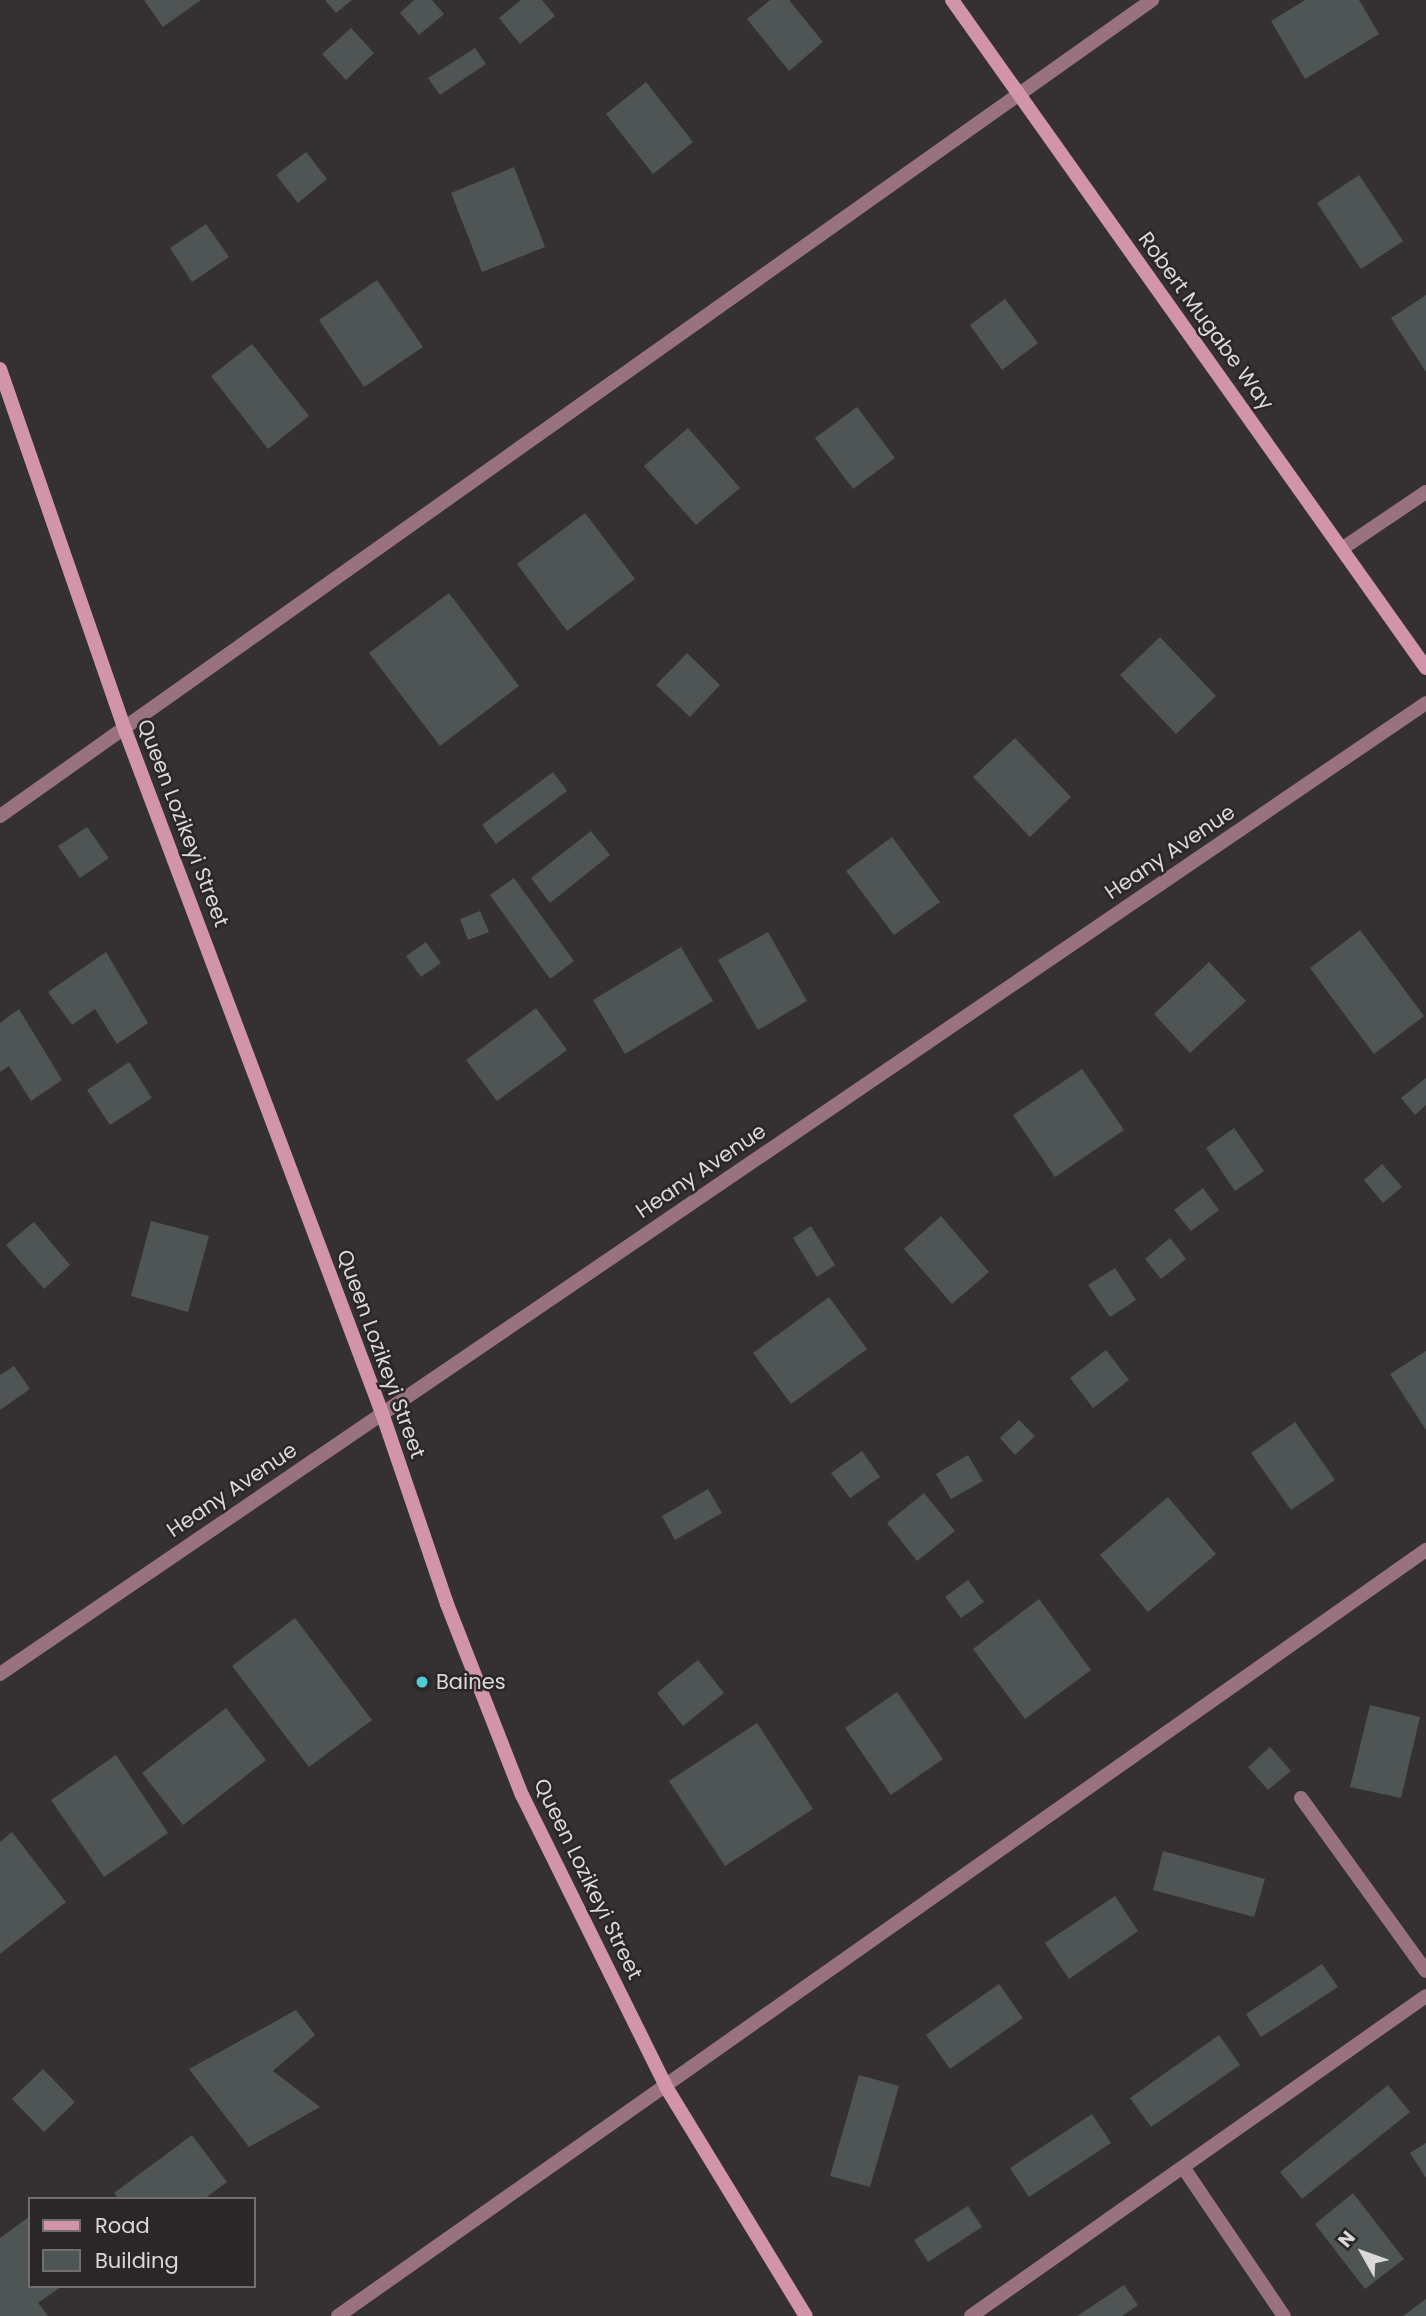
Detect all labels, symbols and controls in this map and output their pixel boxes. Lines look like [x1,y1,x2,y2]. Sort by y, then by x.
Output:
street label: Robert Mugabe Way [1133,227,1279,415]
street label: Queen Lozikeyi Street [132,716,234,930]
street label: Heany Avenue [1100,799,1240,905]
street label: Heany Avenue [631,1118,771,1224]
street label: Queen Lozikeyi Street [331,1246,431,1462]
street label: Heany Avenue [162,1437,302,1543]
place label: Baines [436,1669,506,1695]
marker: Baines [414,1674,430,1690]
street label: Queen Lozikeyi Street [528,1775,648,1983]
legend [28,2197,256,2288]
text: Road [95,2211,150,2240]
north arrow [1328,2218,1398,2288]
text: N [1332,2225,1361,2253]
text: Building [95,2246,179,2275]

